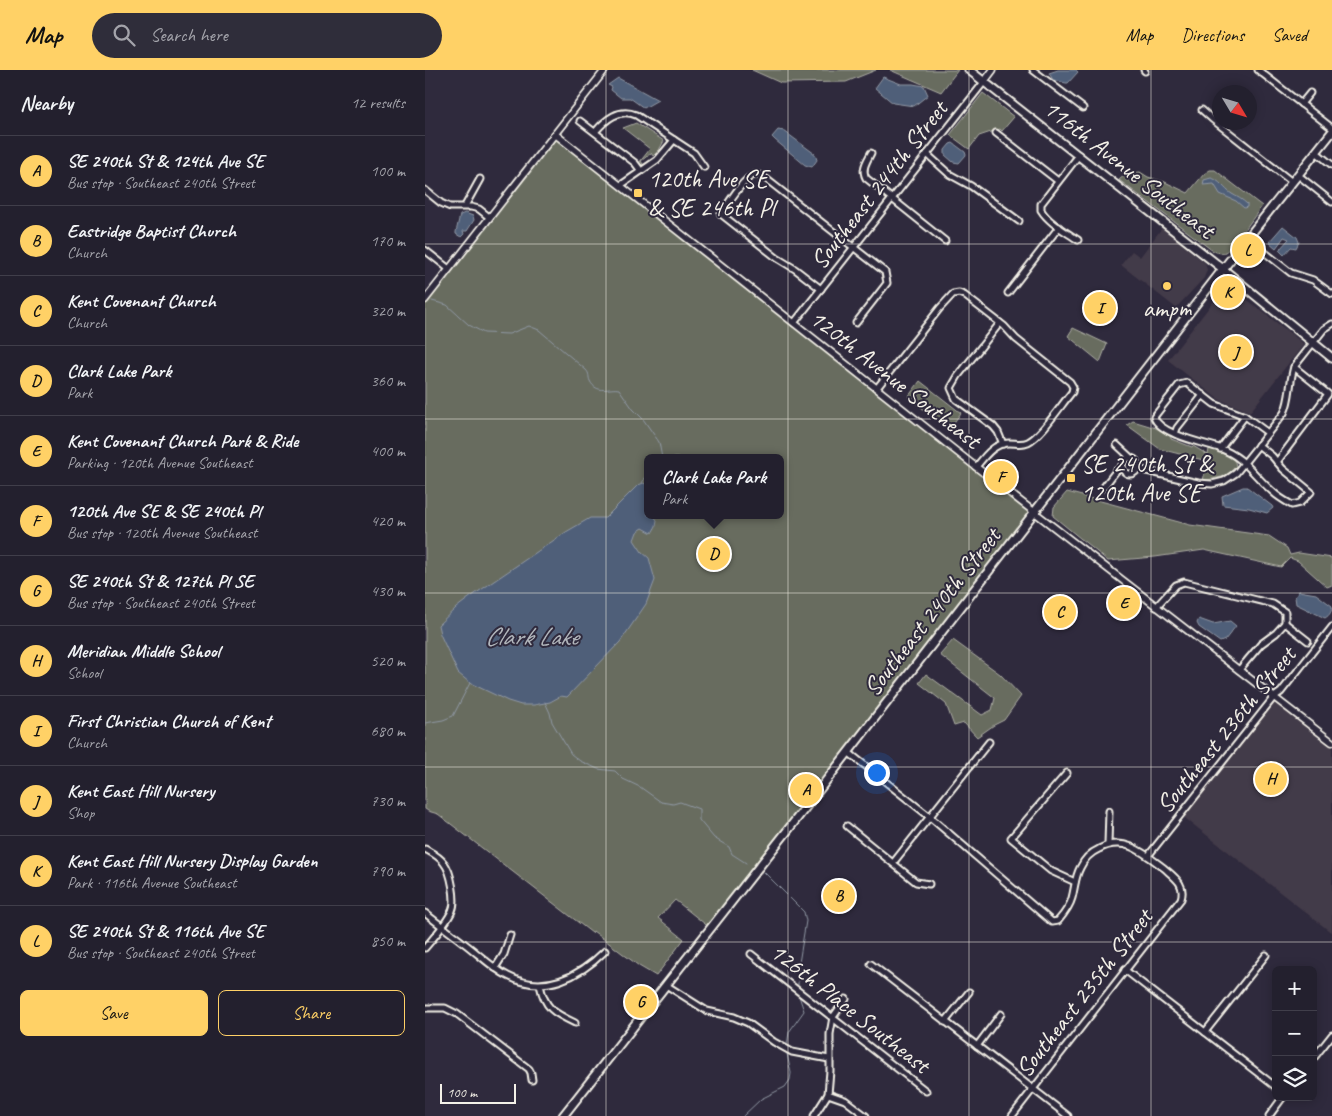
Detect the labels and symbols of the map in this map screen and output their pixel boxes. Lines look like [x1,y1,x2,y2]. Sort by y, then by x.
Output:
north arrow [1212,85,1257,130]
street label: Southeast 244th Street [803,92,956,276]
street label: 116th Avenue Southeast [1037,92,1223,247]
place label: 120th Ave SE & SE 246th Pl [648,163,779,224]
marker: 120th Ave SE & SE 246th Pl [632,187,644,199]
pin: L [1232,231,1264,269]
pin: K [1212,273,1244,311]
marker: ampm [1161,280,1173,292]
pin: I [1084,289,1116,327]
place label: ampm [1143,293,1192,325]
street label: 120th Avenue Southeast [803,302,989,457]
pin: J [1220,333,1252,371]
place label: SE 240th St & 120th Ave SE [1081,448,1215,509]
pin: F [985,458,1017,496]
marker: SE 240th St & 120th Ave SE [1065,472,1077,484]
street label: Southeast 240th Street [856,519,1009,703]
pin: D [698,535,730,573]
pin: E [1108,584,1140,622]
pin: C [1044,593,1076,631]
water label: Clark Lake [485,620,581,653]
street label: Southeast 236th Street [1149,638,1305,820]
your location [864,760,890,786]
pin: H [1255,760,1287,798]
pin: A [790,771,822,809]
pin: B [823,877,855,915]
street label: Southeast 235th Street [1008,900,1161,1084]
street label: 126th Place Southeast [764,936,939,1082]
pin: G [625,983,657,1021]
scale bar [440,1081,516,1104]

